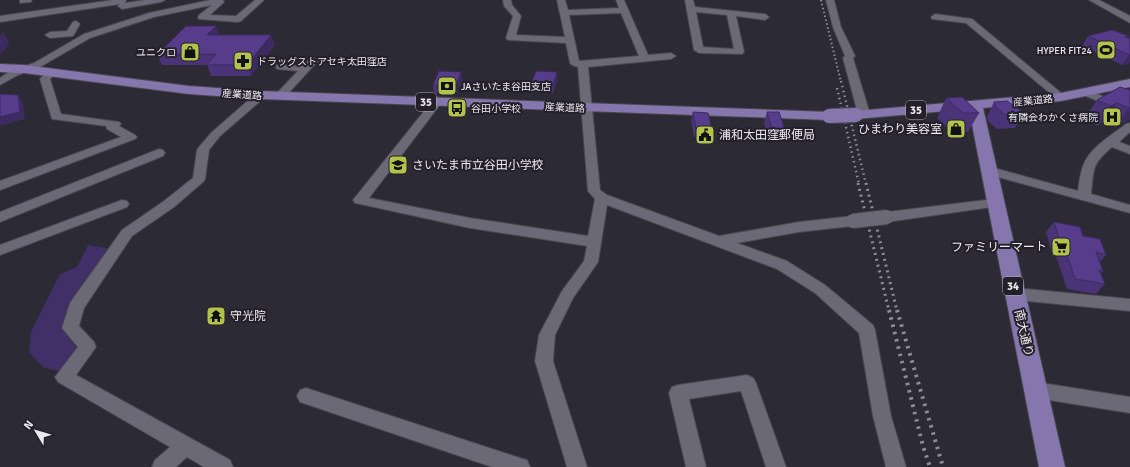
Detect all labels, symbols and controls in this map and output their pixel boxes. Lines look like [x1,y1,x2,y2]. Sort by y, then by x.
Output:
sports icon: HYPER FIT24 [1095,39,1117,61]
shop icon: ユニクロ [179,41,201,63]
place label: HYPER FIT24 [1037,45,1093,57]
place label: ユニクロ [136,47,176,59]
pharmacy icon: ドラッグストアセキ太田窪店 [232,50,254,72]
place label: ドラッグストアセキ太田窪店 [257,56,387,68]
bank icon: JAさいたま谷田支店 [436,75,458,97]
place label: JAさいたま谷田支店 [461,81,551,93]
street label: 産業道路 [222,88,262,102]
road number: 35 [416,93,436,111]
street label: 産業道路 [1013,93,1054,109]
bus stop icon: 谷田小学校 [446,97,468,119]
street label: 産業道路 [545,101,585,115]
road number: 35 [906,101,926,119]
place label: 谷田小学校 [471,103,521,115]
hospital icon: 有隣会わかくさ病院 [1101,106,1123,128]
place label: 有隣会わかくさ病院 [1008,112,1098,124]
shop icon: ひまわり美容室 [945,118,967,140]
place label: ひまわり美容室 [858,122,942,137]
public building icon: 浦和太田窪郵便局 [694,124,716,146]
place label: 浦和太田窪郵便局 [719,128,815,143]
school or university icon: さいたま市立谷田小学校 [387,154,409,176]
place label: さいたま市立谷田小学校 [412,158,544,173]
supermarket icon: ファミリーマート [1050,236,1072,258]
place label: ファミリーマート [951,240,1047,255]
road number: 34 [1003,277,1023,295]
temple icon: 守光院 [205,305,227,327]
street label: 南大通り [1011,308,1036,358]
place label: 守光院 [230,309,266,324]
north arrow [16,411,56,451]
text: N [21,418,36,432]

